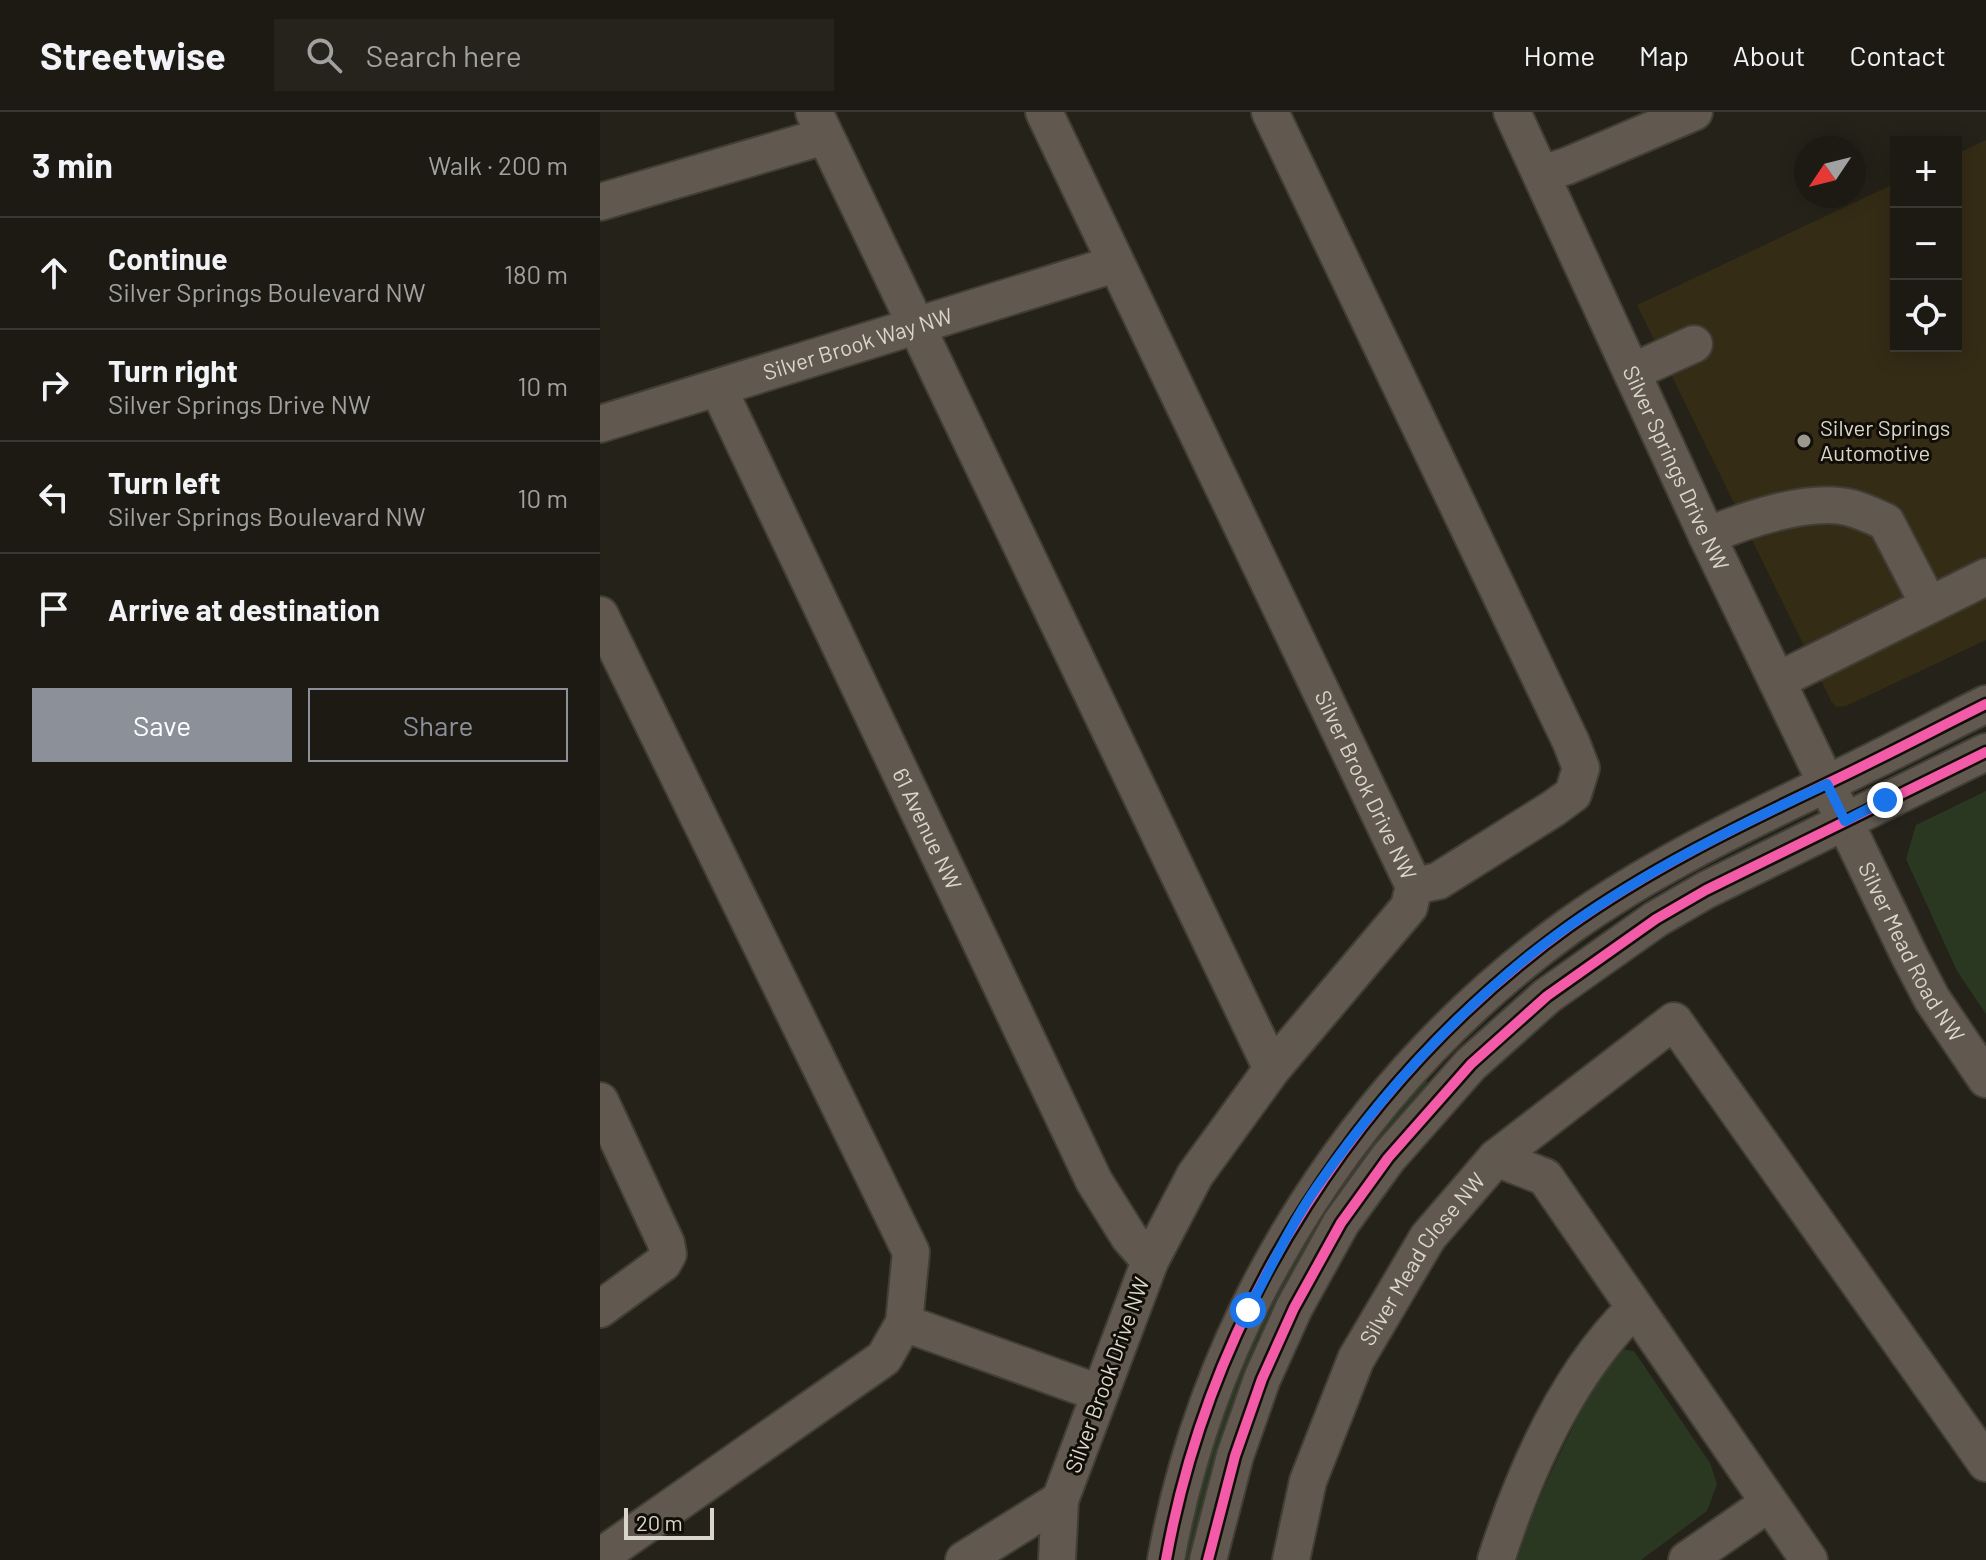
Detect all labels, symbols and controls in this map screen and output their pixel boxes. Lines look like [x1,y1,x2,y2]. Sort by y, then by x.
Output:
search box [274,19,834,91]
text: Streetwise [40,32,226,78]
icon: search [302,33,346,77]
text: Search here [366,37,522,73]
text: Home [1524,38,1595,72]
text: Map [1639,38,1689,72]
text: About [1733,38,1805,72]
text: Contact [1849,38,1946,72]
north arrow [1794,136,1866,208]
map controls [1890,136,1962,352]
button: + [1890,136,1962,208]
text: 3 min [32,144,113,185]
text: Walk · 200 m [428,149,568,180]
button: − [1890,208,1962,280]
text: Continue [108,240,228,276]
icon: ahead [32,251,76,295]
text: 180 m [504,258,568,289]
text: Silver Springs Boulevard NW [108,276,426,307]
button: locate [1890,280,1962,352]
street label: Silver Brook Way NW [760,301,956,385]
text: Turn right [108,352,238,388]
street label: Silver Springs Drive NW [1618,361,1736,574]
icon: right [32,363,76,407]
text: 10 m [518,370,568,401]
text: Silver Springs Drive NW [108,388,371,419]
place label: Silver Springs Automotive [1820,414,1950,465]
marker: Silver Springs Automotive [1795,432,1813,450]
text: Turn left [108,464,221,500]
icon: left [32,475,76,519]
text: 10 m [518,482,568,513]
text: Silver Springs Boulevard NW [108,500,426,531]
icon: arrive [32,587,76,631]
text: Arrive at destination [108,591,380,627]
street label: Silver Brook Drive NW [1310,686,1423,883]
button: Save [32,688,292,762]
button: Share [308,688,568,762]
street label: 61 Avenue NW [888,763,968,894]
route end [1867,782,1903,818]
street label: Silver Mead Road NW [1854,857,1971,1046]
street label: Silver Mead Close NW [1353,1167,1490,1350]
street label: Silver Brook Drive NW [1059,1273,1154,1476]
route start [1230,1292,1266,1328]
scale bar [624,1504,714,1540]
text: 20 m [636,1509,683,1535]

